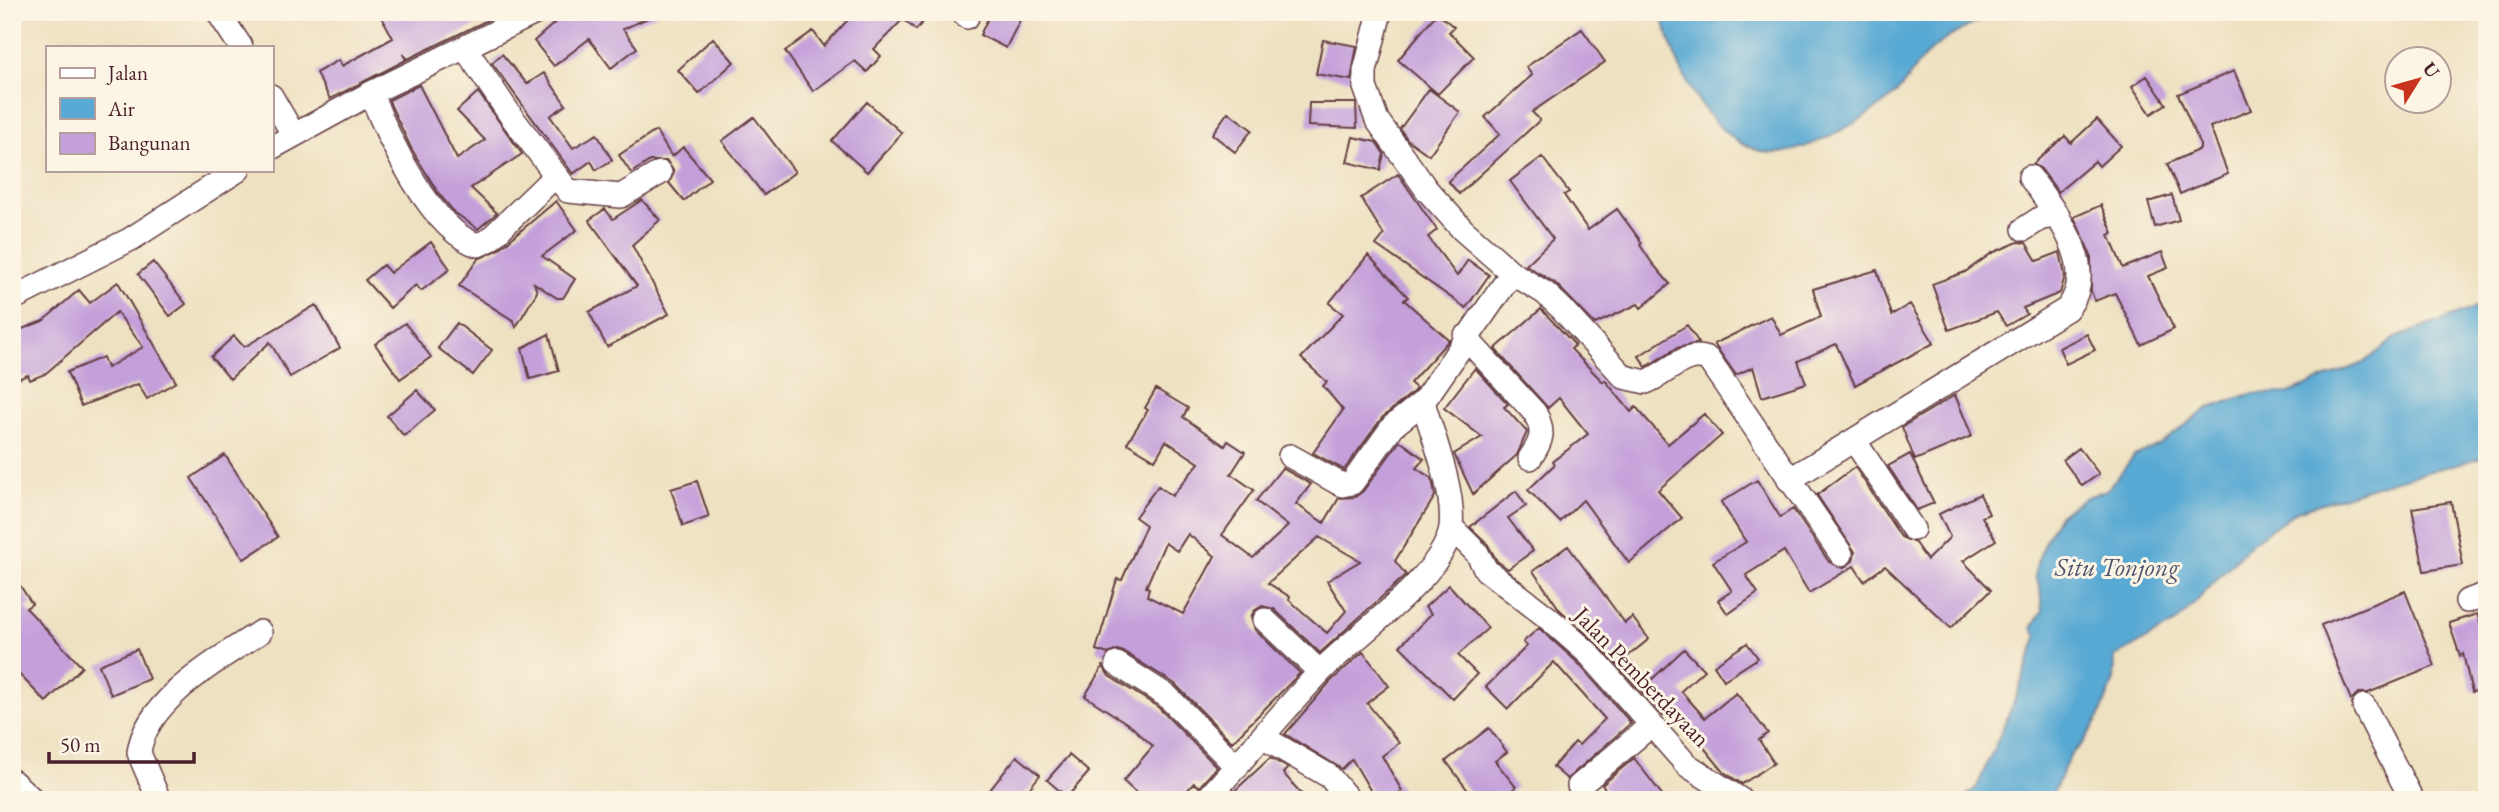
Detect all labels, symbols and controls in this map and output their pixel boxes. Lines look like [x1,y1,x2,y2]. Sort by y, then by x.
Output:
legend [46,46,273,172]
north arrow [2384,46,2454,116]
text: U [2417,57,2445,83]
text: Jalan [106,59,148,86]
text: Air [107,95,135,122]
text: Bangunan [108,129,191,156]
water label: Situ Tonjong [2054,550,2180,584]
street label: Jalan Pemberdayaan [1566,598,1718,754]
scale bar [49,721,194,765]
text: 50 m [60,731,101,758]

